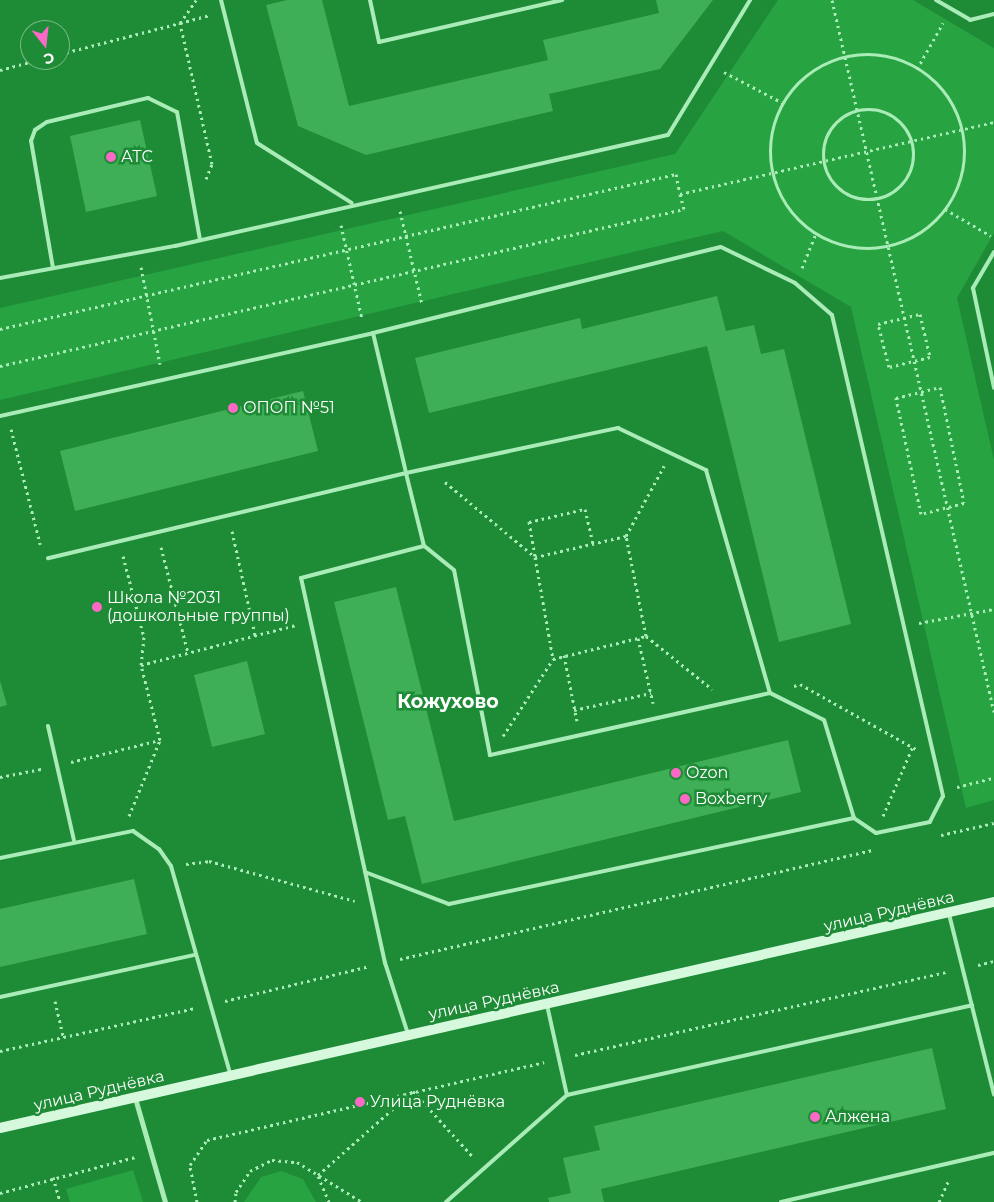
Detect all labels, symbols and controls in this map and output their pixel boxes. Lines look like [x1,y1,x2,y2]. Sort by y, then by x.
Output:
north arrow [20,20,70,70]
text: С [41,48,56,69]
place label: АТС [121,147,153,167]
marker: АТС [105,151,117,163]
place label: ОПОП №51 [243,398,335,418]
marker: ОПОП №51 [227,402,239,414]
place label: Школа №2031 (дошкольные группы) [107,588,290,626]
marker: Школа №2031 (дошкольные группы) [91,601,103,613]
district label: Кожухово [397,691,499,713]
place label: Ozon [686,763,728,783]
marker: Ozon [670,767,682,779]
place label: Boxberry [695,789,767,809]
marker: Boxberry [679,793,691,805]
street label: улица Руднёвка [822,888,956,936]
street label: улица Руднёвка [427,978,561,1024]
street label: улица Руднёвка [32,1067,166,1115]
place label: Улица Руднёвка [370,1092,505,1112]
marker: Улица Руднёвка [354,1096,366,1108]
place label: Алжена [825,1107,890,1127]
marker: Алжена [809,1111,821,1123]

